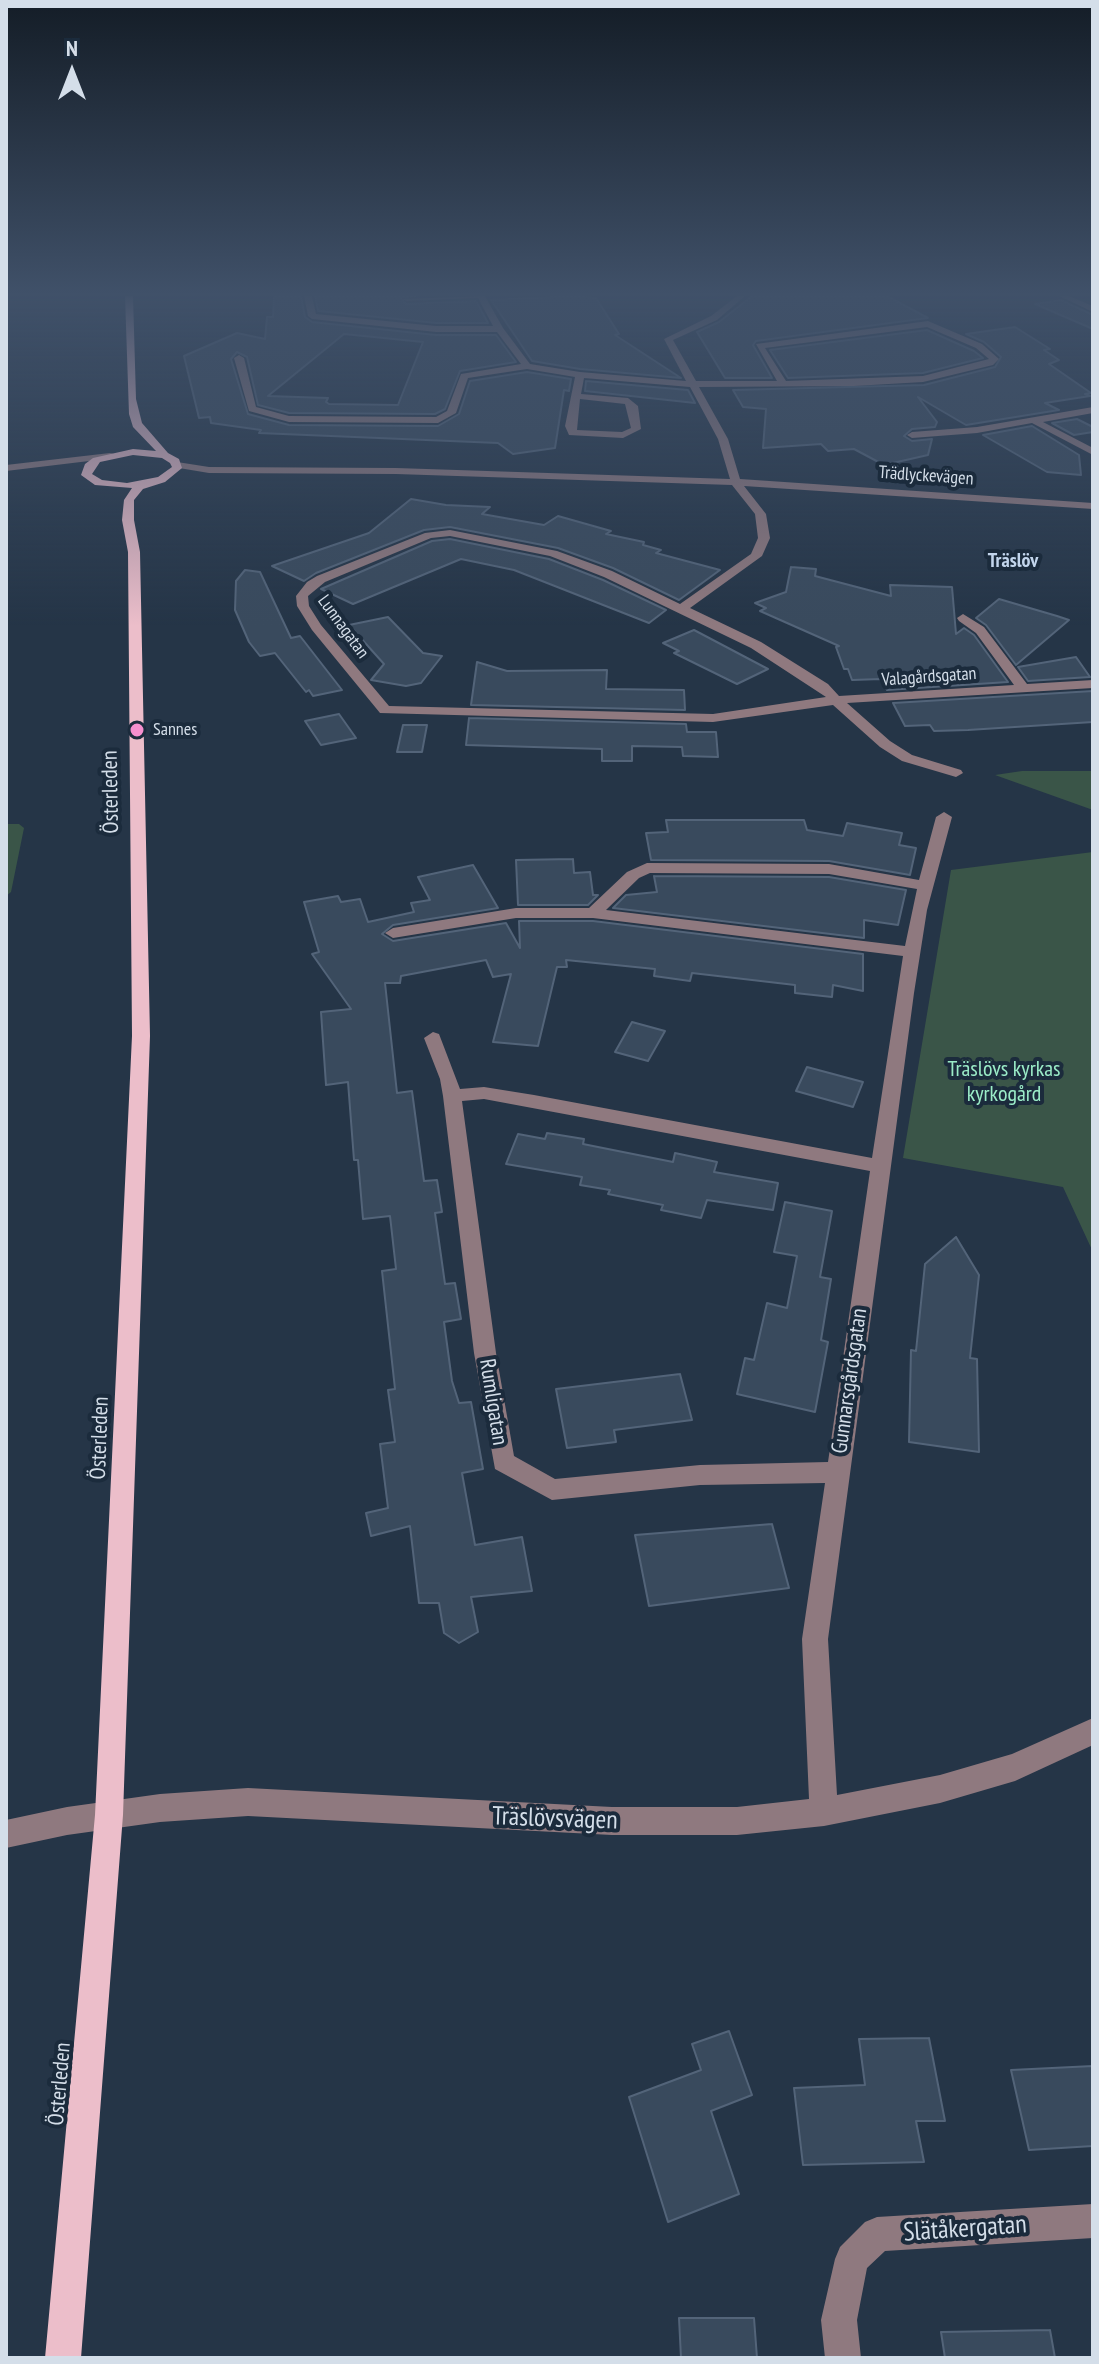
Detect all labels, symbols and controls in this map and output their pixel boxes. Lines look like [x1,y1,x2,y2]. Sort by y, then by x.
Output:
north arrow [32,32,112,112]
text: N [66,34,78,62]
street label: Trädlyckevägen [878,462,974,490]
district label: Träslöv [988,549,1038,573]
street label: Lunnagatan [313,591,373,663]
street label: Valagårdsgatan [881,663,977,691]
place label: Sannes [153,719,197,741]
marker: Sannes [128,721,146,739]
street label: Österleden [97,750,125,834]
park label: Träslövs kyrkas kyrkogård [948,1057,1060,1108]
street label: Gunnarsgårdsgatan [827,1307,873,1455]
street label: Rumligatan [473,1357,513,1447]
street label: Österleden [85,1396,115,1480]
street label: Träslövsvägen [492,1801,618,1837]
street label: Österleden [43,2042,77,2126]
street label: Slätåkergatan [902,2209,1028,2249]

